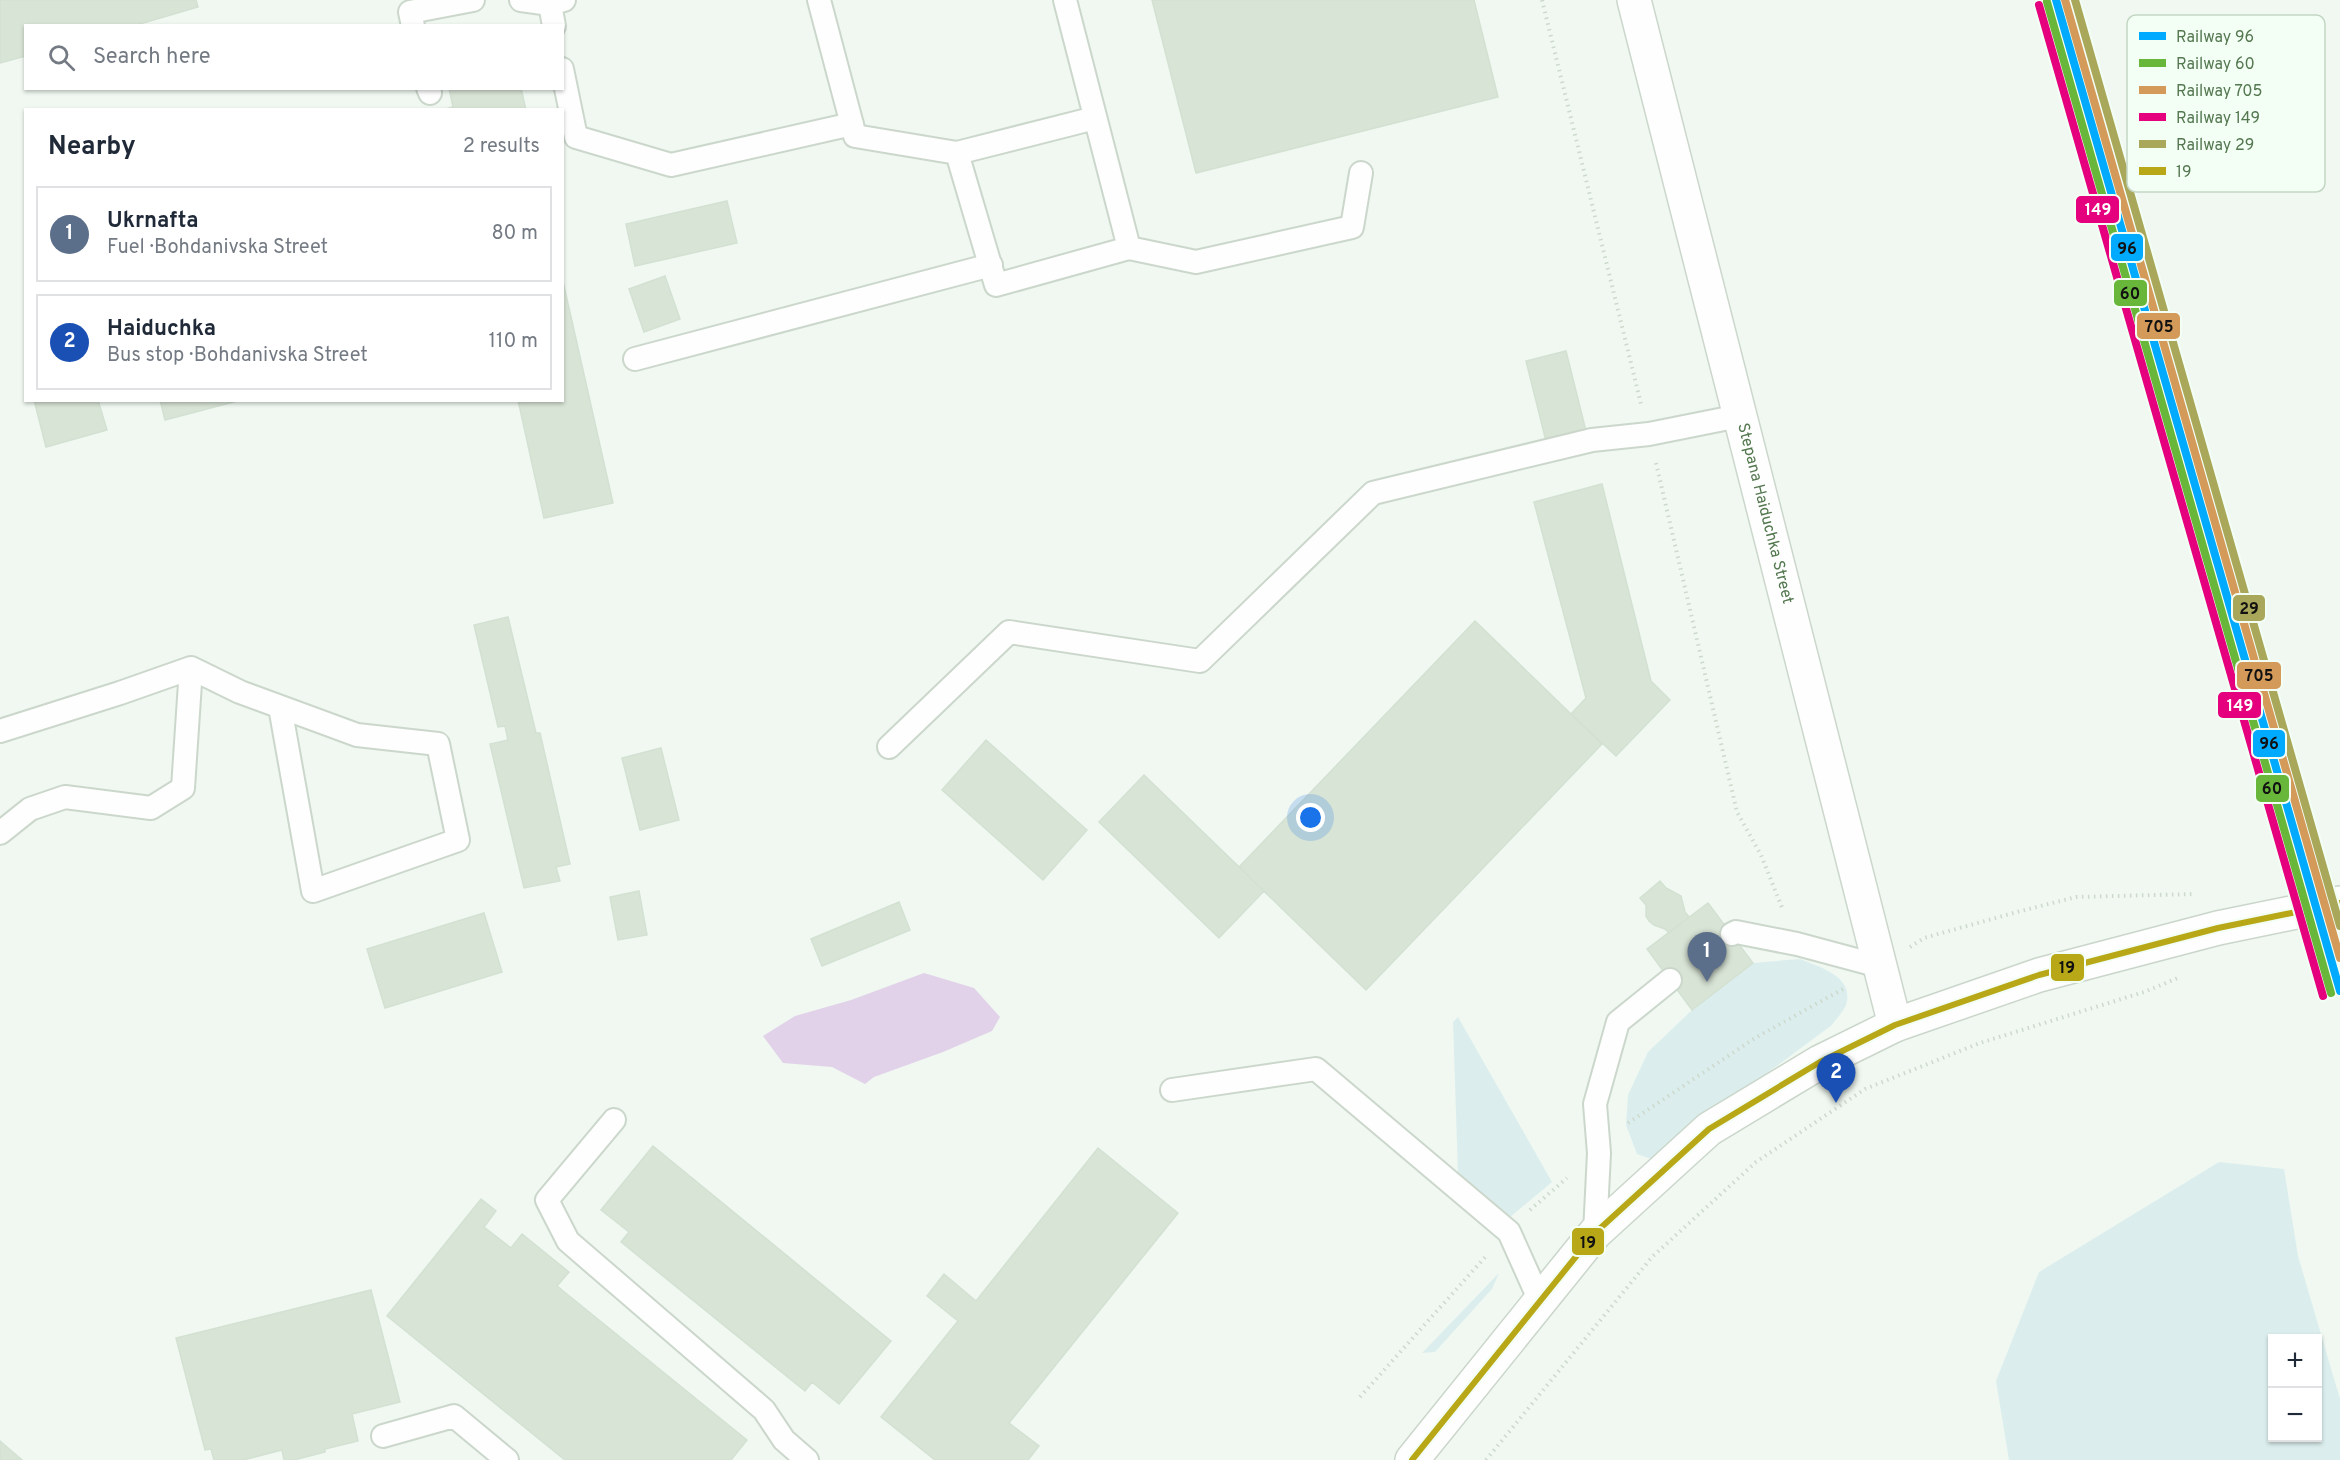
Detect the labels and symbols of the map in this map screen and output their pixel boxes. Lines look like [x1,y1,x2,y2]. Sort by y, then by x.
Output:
legend [2127,15,2325,192]
text: Railway 96 [2176,28,2254,48]
text: Railway 60 [2176,55,2255,75]
text: Railway 705 [2176,82,2262,102]
text: Railway 149 [2176,109,2260,129]
text: Railway 29 [2176,136,2254,156]
text: 19 [2176,163,2192,183]
line badge: 149 [2075,195,2120,224]
text: 149 [2085,201,2111,221]
line badge: 96 [2110,233,2144,262]
text: 96 [2117,240,2137,260]
line badge: 60 [2113,279,2148,307]
text: 60 [2120,285,2140,305]
line badge: 705 [2136,312,2181,340]
text: 705 [2145,318,2173,338]
street label: Stepana Haiduchka Street [1732,421,1797,606]
line badge: 29 [2232,594,2266,622]
text: 29 [2239,600,2259,620]
line badge: 705 [2236,661,2282,690]
text: 705 [2245,667,2273,687]
line badge: 149 [2217,691,2262,719]
text: 149 [2227,697,2253,717]
line badge: 96 [2252,729,2286,758]
text: 96 [2259,735,2279,755]
line badge: 60 [2255,774,2290,803]
text: 60 [2262,780,2282,800]
your location [1296,803,1325,832]
pin: 1 [1688,932,1726,982]
line badge: 19 [2050,953,2085,982]
text: 19 [2059,959,2075,979]
pin: 2 [1816,1054,1856,1103]
line badge: 19 [1571,1227,1605,1256]
text: 19 [1580,1234,1596,1254]

